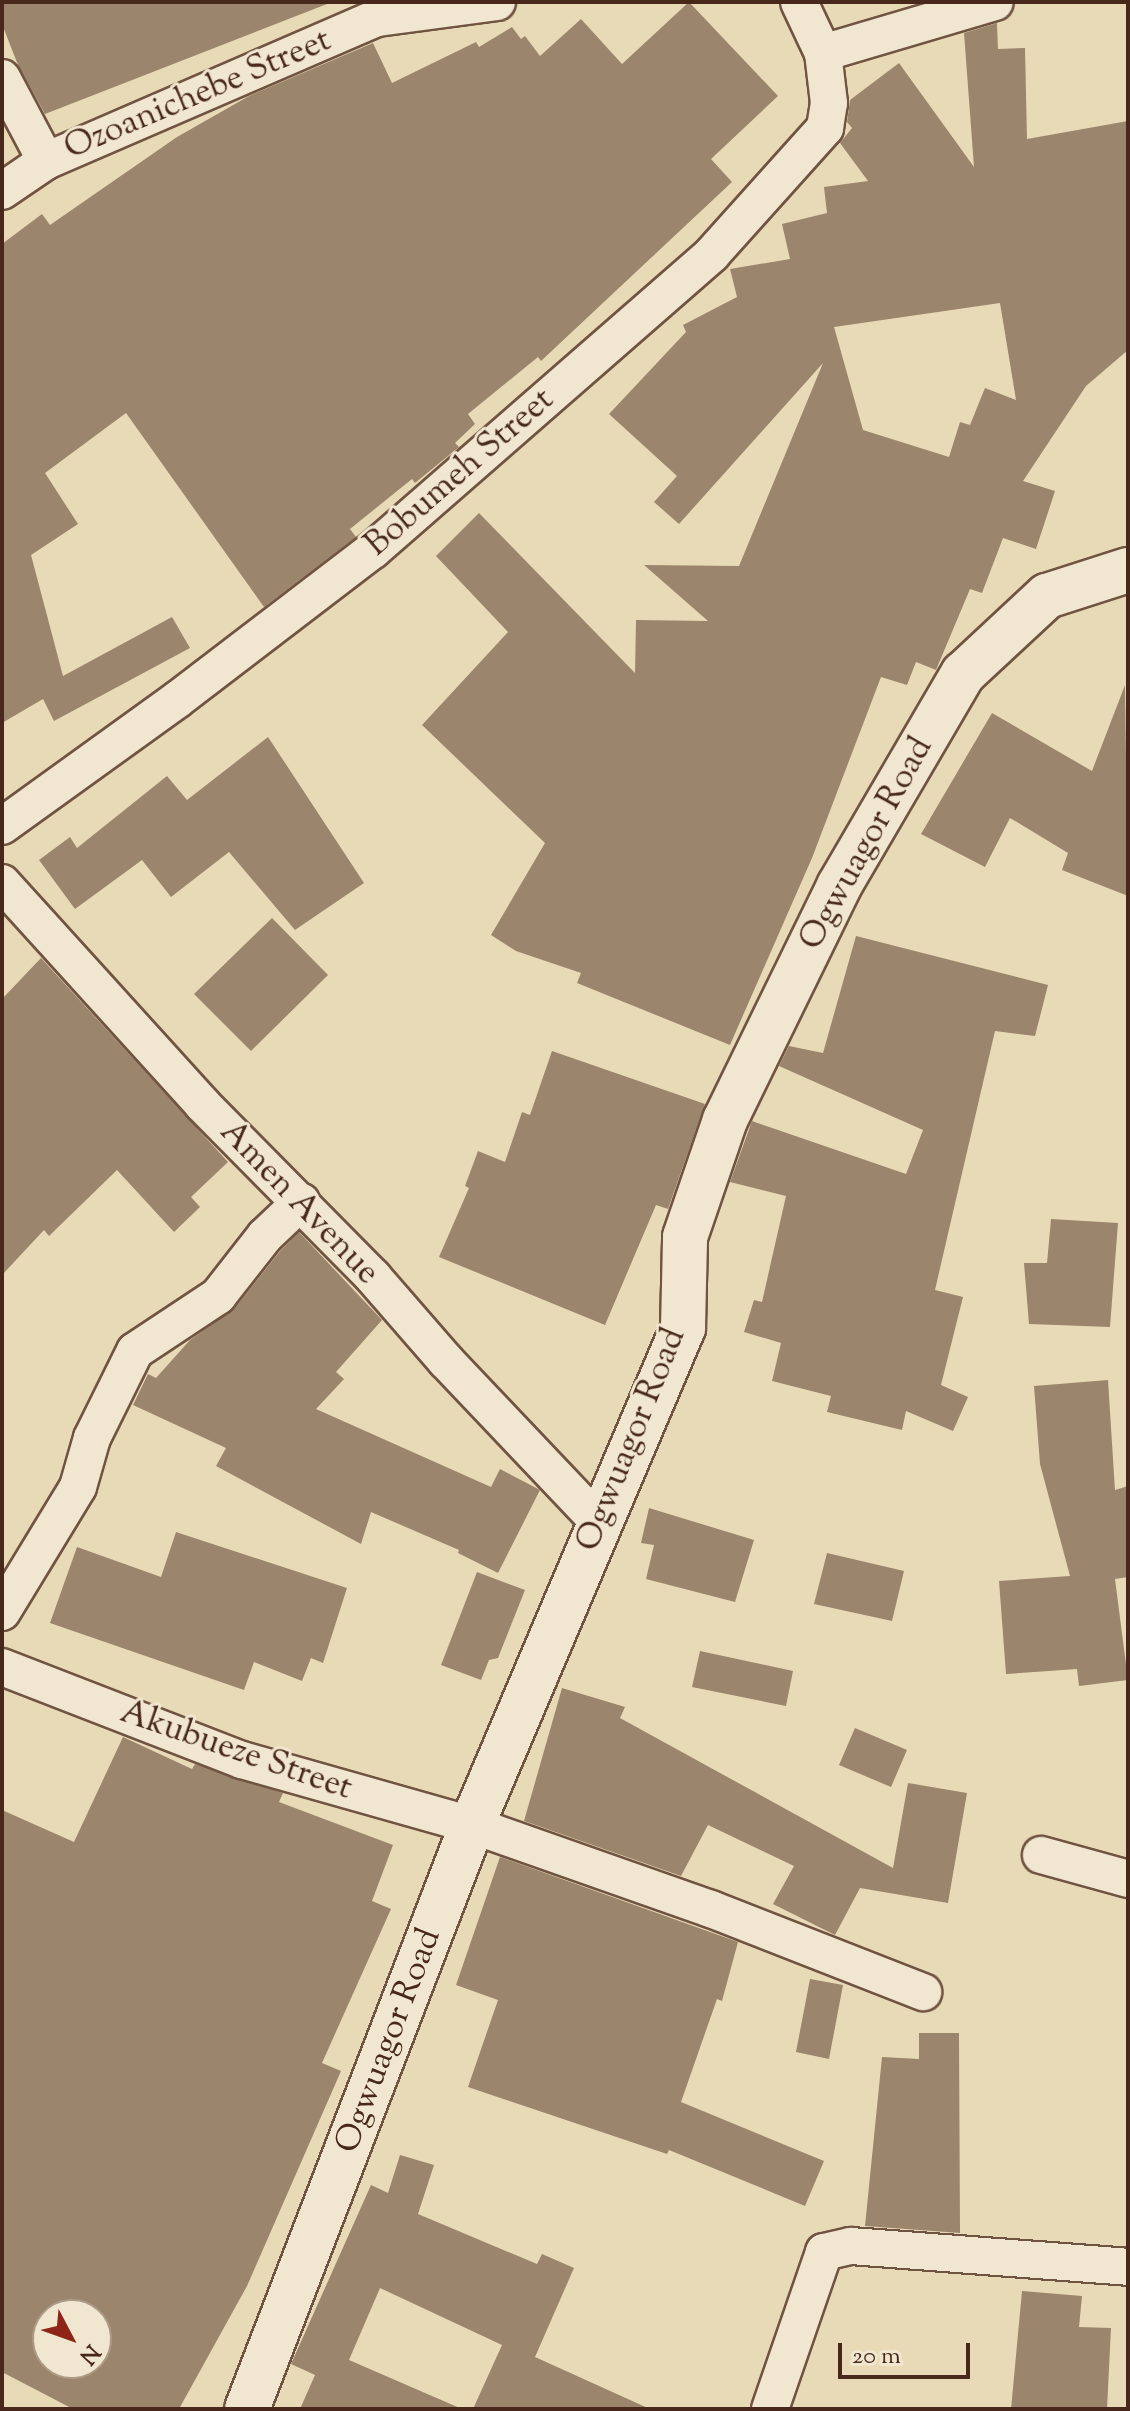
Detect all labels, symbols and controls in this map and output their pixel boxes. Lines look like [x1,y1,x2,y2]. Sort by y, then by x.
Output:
street label: Ozoanichebe Street [59,20,337,170]
street label: Bobumeh Street [357,380,563,566]
street label: Ogwuagor Road [792,730,942,958]
street label: Amen Avenue [211,1113,387,1293]
street label: Ogwuagor Road [569,1322,695,1558]
street label: Akubueze Street [115,1692,357,1810]
street label: Ogwuagor Road [327,1923,451,2159]
north arrow [32,2299,112,2379]
scale bar [842,2327,974,2377]
text: N [71,2336,106,2371]
text: 20 m [852,2340,901,2374]

